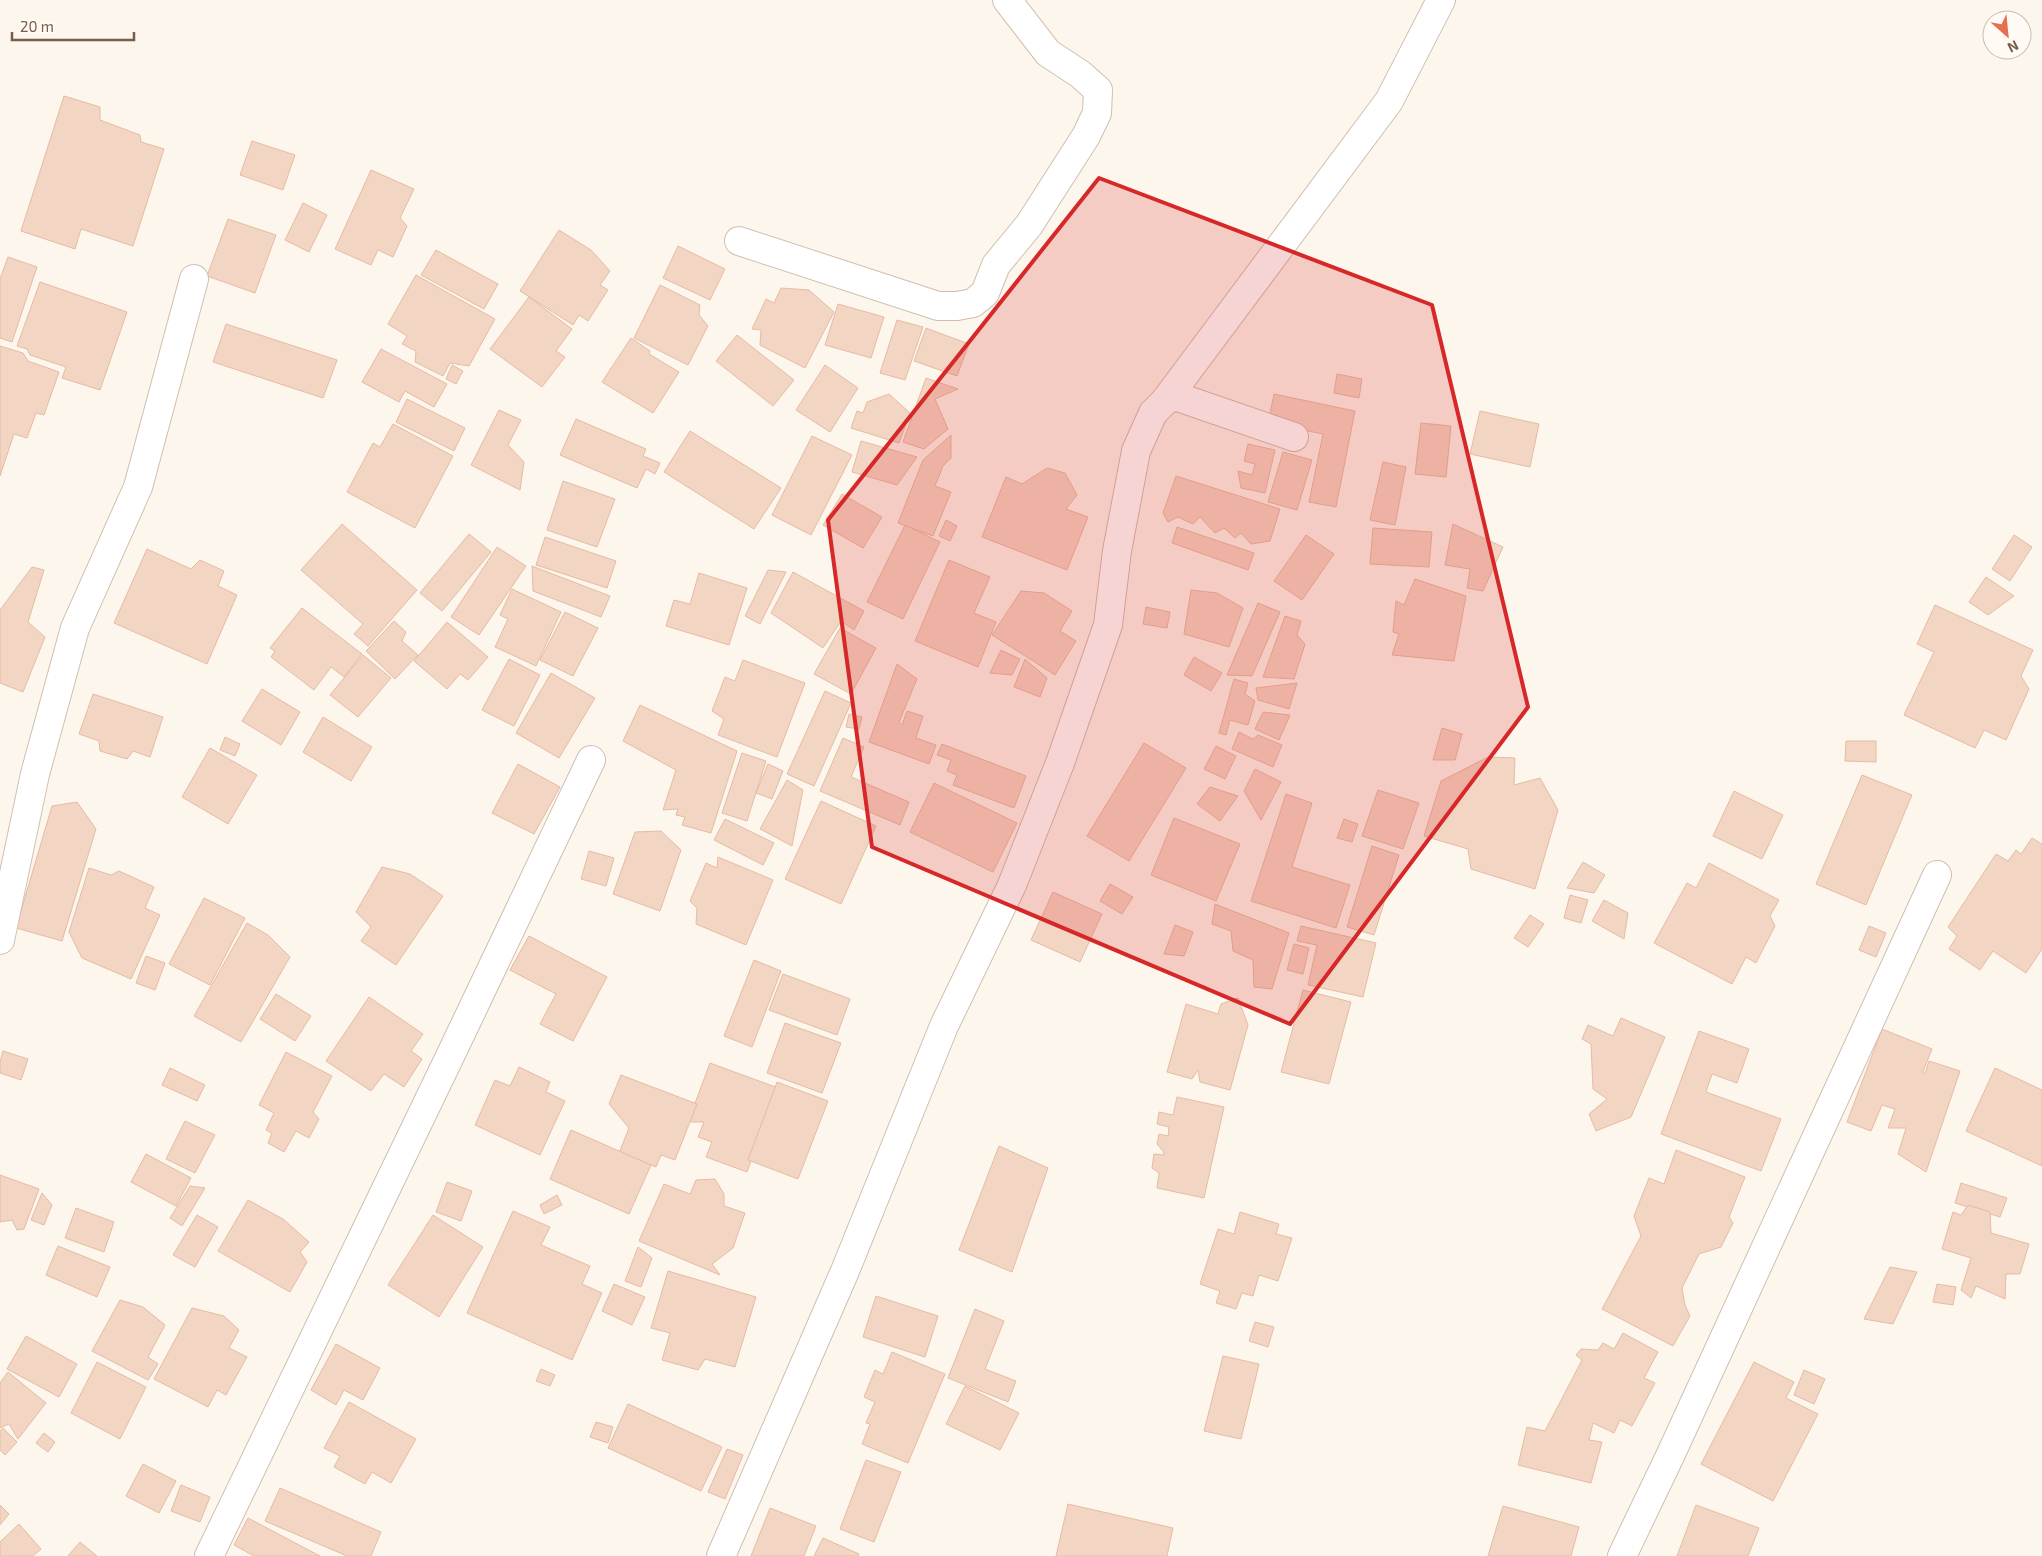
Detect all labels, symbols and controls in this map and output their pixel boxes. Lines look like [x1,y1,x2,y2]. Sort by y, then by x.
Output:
scale bar [12,10,135,42]
north arrow [1982,10,2032,60]
text: 20 m [20,17,54,35]
text: N [2005,37,2021,57]

